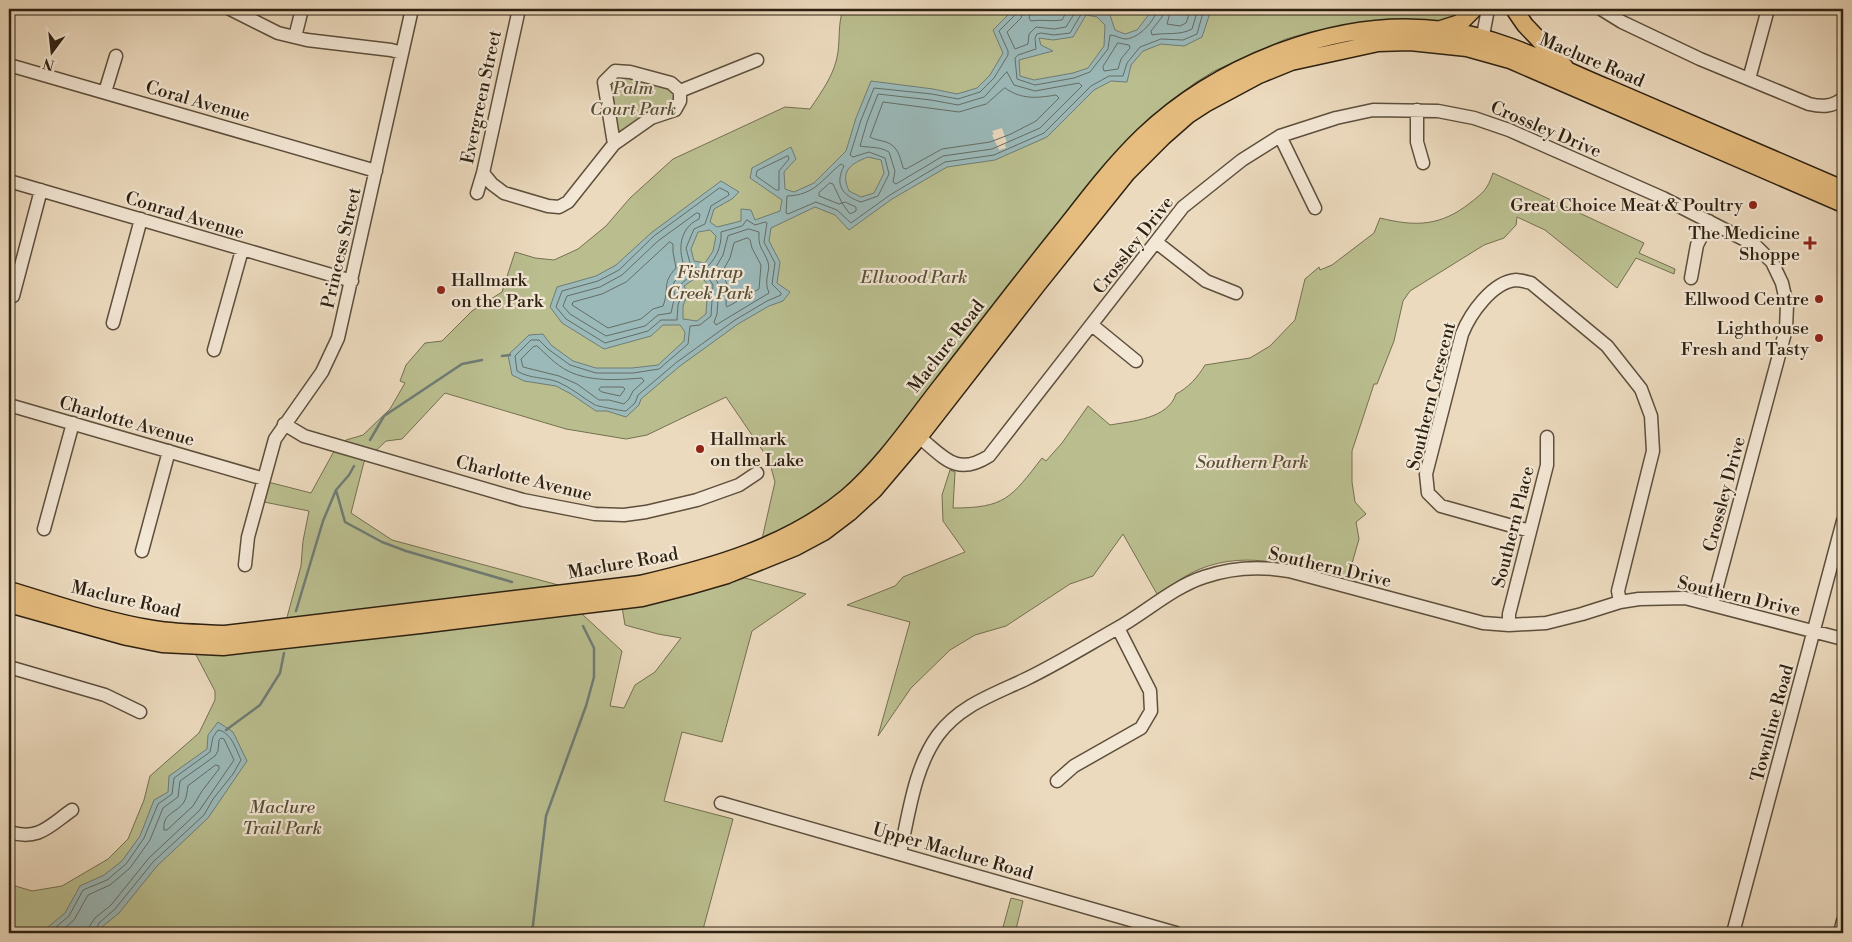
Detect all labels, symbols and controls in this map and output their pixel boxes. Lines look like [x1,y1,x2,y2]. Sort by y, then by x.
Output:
north arrow [28,28,78,78]
street label: Evergreen Street [456,28,507,166]
street label: Maclure Road [1536,28,1648,93]
text: N [41,53,57,74]
street label: Coral Avenue [143,76,253,127]
park label: Palm Court Park [590,77,676,121]
street label: Crossley Drive [1487,96,1605,163]
street label: Princess Street [316,185,367,311]
street label: Conrad Avenue [123,186,247,244]
street label: Crossley Drive [1088,192,1179,299]
place label: Great Choice Meat & Poultry [1510,194,1743,217]
marker: Great Choice Meat & Poultry [1747,199,1759,211]
place label: The Medicine Shoppe [1688,222,1800,266]
marker: The Medicine Shoppe [1804,237,1816,249]
park label: Fishtrap Creek Park [667,261,753,305]
park label: Ellwood Park [860,266,968,289]
place label: Hallmark on the Park [451,269,545,313]
marker: Hallmark on the Park [435,284,447,296]
place label: Ellwood Centre [1684,288,1809,311]
marker: Ellwood Centre [1813,293,1825,305]
street label: Maclure Road [903,295,990,397]
place label: Lighthouse Fresh and Tasty [1681,317,1809,361]
street label: Southern Crescent [1402,319,1461,473]
marker: Lighthouse Fresh and Tasty [1813,332,1825,344]
street label: Charlotte Avenue [57,391,197,452]
place label: Hallmark on the Lake [710,428,804,472]
street label: Crossley Drive [1698,434,1751,554]
marker: Hallmark on the Lake [694,443,706,455]
street label: Charlotte Avenue [453,450,594,507]
park label: Southern Park [1196,451,1308,474]
street label: Southern Place [1487,464,1540,590]
street label: Maclure Road [566,542,681,585]
street label: Southern Drive [1266,542,1394,593]
street label: Southern Drive [1675,571,1803,622]
street label: Maclure Road [69,576,184,623]
street label: Townline Road [1746,661,1799,784]
park label: Maclure Trail Park [242,796,322,840]
street label: Upper Maclure Road [870,818,1037,886]

